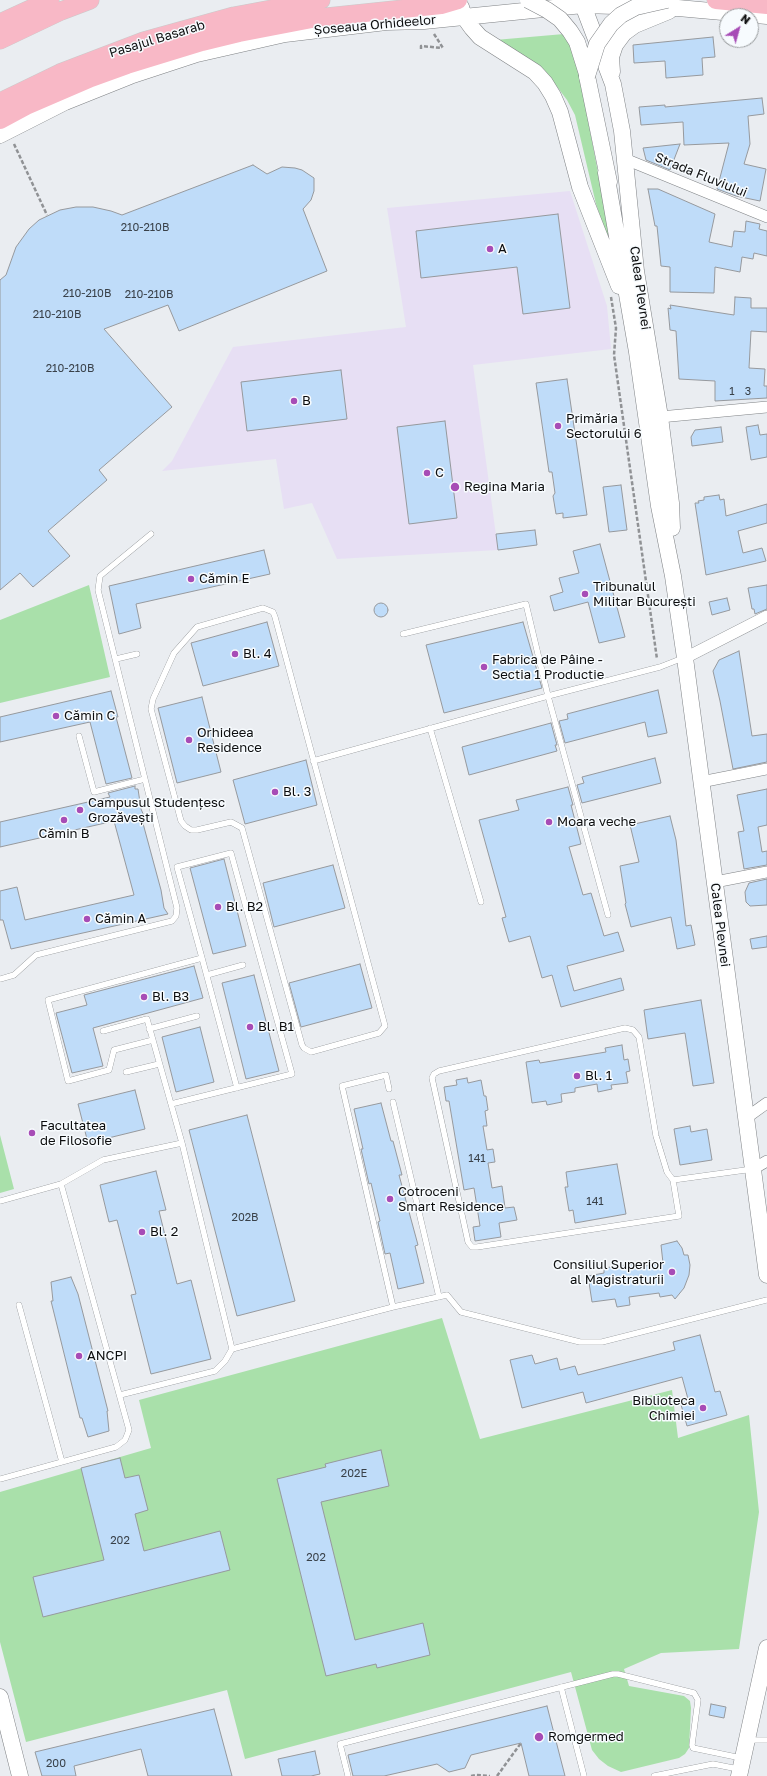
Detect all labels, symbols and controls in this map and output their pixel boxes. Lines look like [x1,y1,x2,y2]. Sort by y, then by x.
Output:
north arrow [719,8,759,48]
text: N [739,11,753,27]
street label: Șoseaua Orhideelor [313,12,437,38]
street label: Pasajul Basarab [107,17,207,61]
street label: Strada Fluviului [653,149,749,201]
house number: 210-210B [121,221,169,235]
place label: A [498,241,507,257]
marker: A [485,244,495,254]
street label: Calea Plevnei [626,245,654,331]
house number: 210-210B [63,287,111,301]
house number: 210-210B [125,288,173,302]
house number: 210-210B [33,308,81,322]
house number: 210-210B [46,362,94,376]
house number: 1 [729,385,735,399]
house number: 3 [745,385,751,399]
place label: B [302,393,311,409]
marker: B [289,396,299,406]
place label: Primăria Sectorului 6 [566,411,642,442]
marker: Primăria Sectorului 6 [553,421,563,431]
place label: C [435,465,444,481]
marker: C [422,468,432,478]
place label: Regina Maria [464,479,545,495]
marker: Regina Maria [449,481,461,493]
place label: Cămin E [199,571,249,587]
marker: Cămin E [186,574,196,584]
place label: Tribunalul Militar București [593,579,696,610]
marker: Tribunalul Militar București [580,589,590,599]
place label: Bl. 4 [243,646,272,662]
marker: Bl. 4 [230,649,240,659]
place label: Fabrica de Pâine - Sectia 1 Productie [492,652,604,683]
marker: Fabrica de Pâine - Sectia 1 Productie [479,662,489,672]
place label: Cămin C [64,708,115,724]
marker: Cămin C [51,711,61,721]
place label: Orhideea Residence [197,725,262,756]
marker: Orhideea Residence [184,735,194,745]
place label: Bl. 3 [283,784,311,800]
marker: Bl. 3 [270,787,280,797]
place label: Campusul Studențesc Grozăvești [88,795,225,826]
marker: Campusul Studențesc Grozăvești [75,805,85,815]
place label: Moara veche [557,814,636,830]
marker: Cămin B [59,815,69,825]
marker: Moara veche [544,817,554,827]
place label: Cămin B [38,826,90,842]
street label: Calea Plevnei [707,882,733,968]
place label: Bl. B2 [226,899,263,915]
marker: Bl. B2 [213,902,223,912]
place label: Cămin A [95,911,146,927]
marker: Cămin A [82,914,92,924]
place label: Bl. B3 [152,989,189,1005]
marker: Bl. B3 [139,992,149,1002]
place label: Bl. B1 [258,1019,294,1035]
marker: Bl. B1 [245,1022,255,1032]
place label: Bl. 1 [585,1068,612,1084]
marker: Bl. 1 [572,1071,582,1081]
place label: Facultatea de Filosofie [40,1118,112,1149]
marker: Facultatea de Filosofie [27,1128,37,1138]
house number: 141 [468,1152,486,1166]
place label: Cotroceni Smart Residence [398,1184,504,1215]
marker: Cotroceni Smart Residence [385,1194,395,1204]
house number: 141 [586,1195,604,1209]
house number: 202B [232,1211,258,1225]
place label: Bl. 2 [150,1224,178,1240]
marker: Bl. 2 [137,1227,147,1237]
place label: Consiliul Superior al Magistraturii [553,1257,664,1288]
marker: Consiliul Superior al Magistraturii [667,1267,677,1277]
place label: ANCPI [87,1348,127,1364]
marker: ANCPI [74,1351,84,1361]
place label: Biblioteca Chimiei [632,1393,695,1424]
marker: Biblioteca Chimiei [698,1403,708,1413]
house number: 202E [341,1467,367,1481]
house number: 202 [110,1534,130,1548]
house number: 202 [306,1551,326,1565]
place label: Romgermed [548,1729,624,1745]
marker: Romgermed [533,1731,545,1743]
house number: 200 [46,1757,66,1771]

